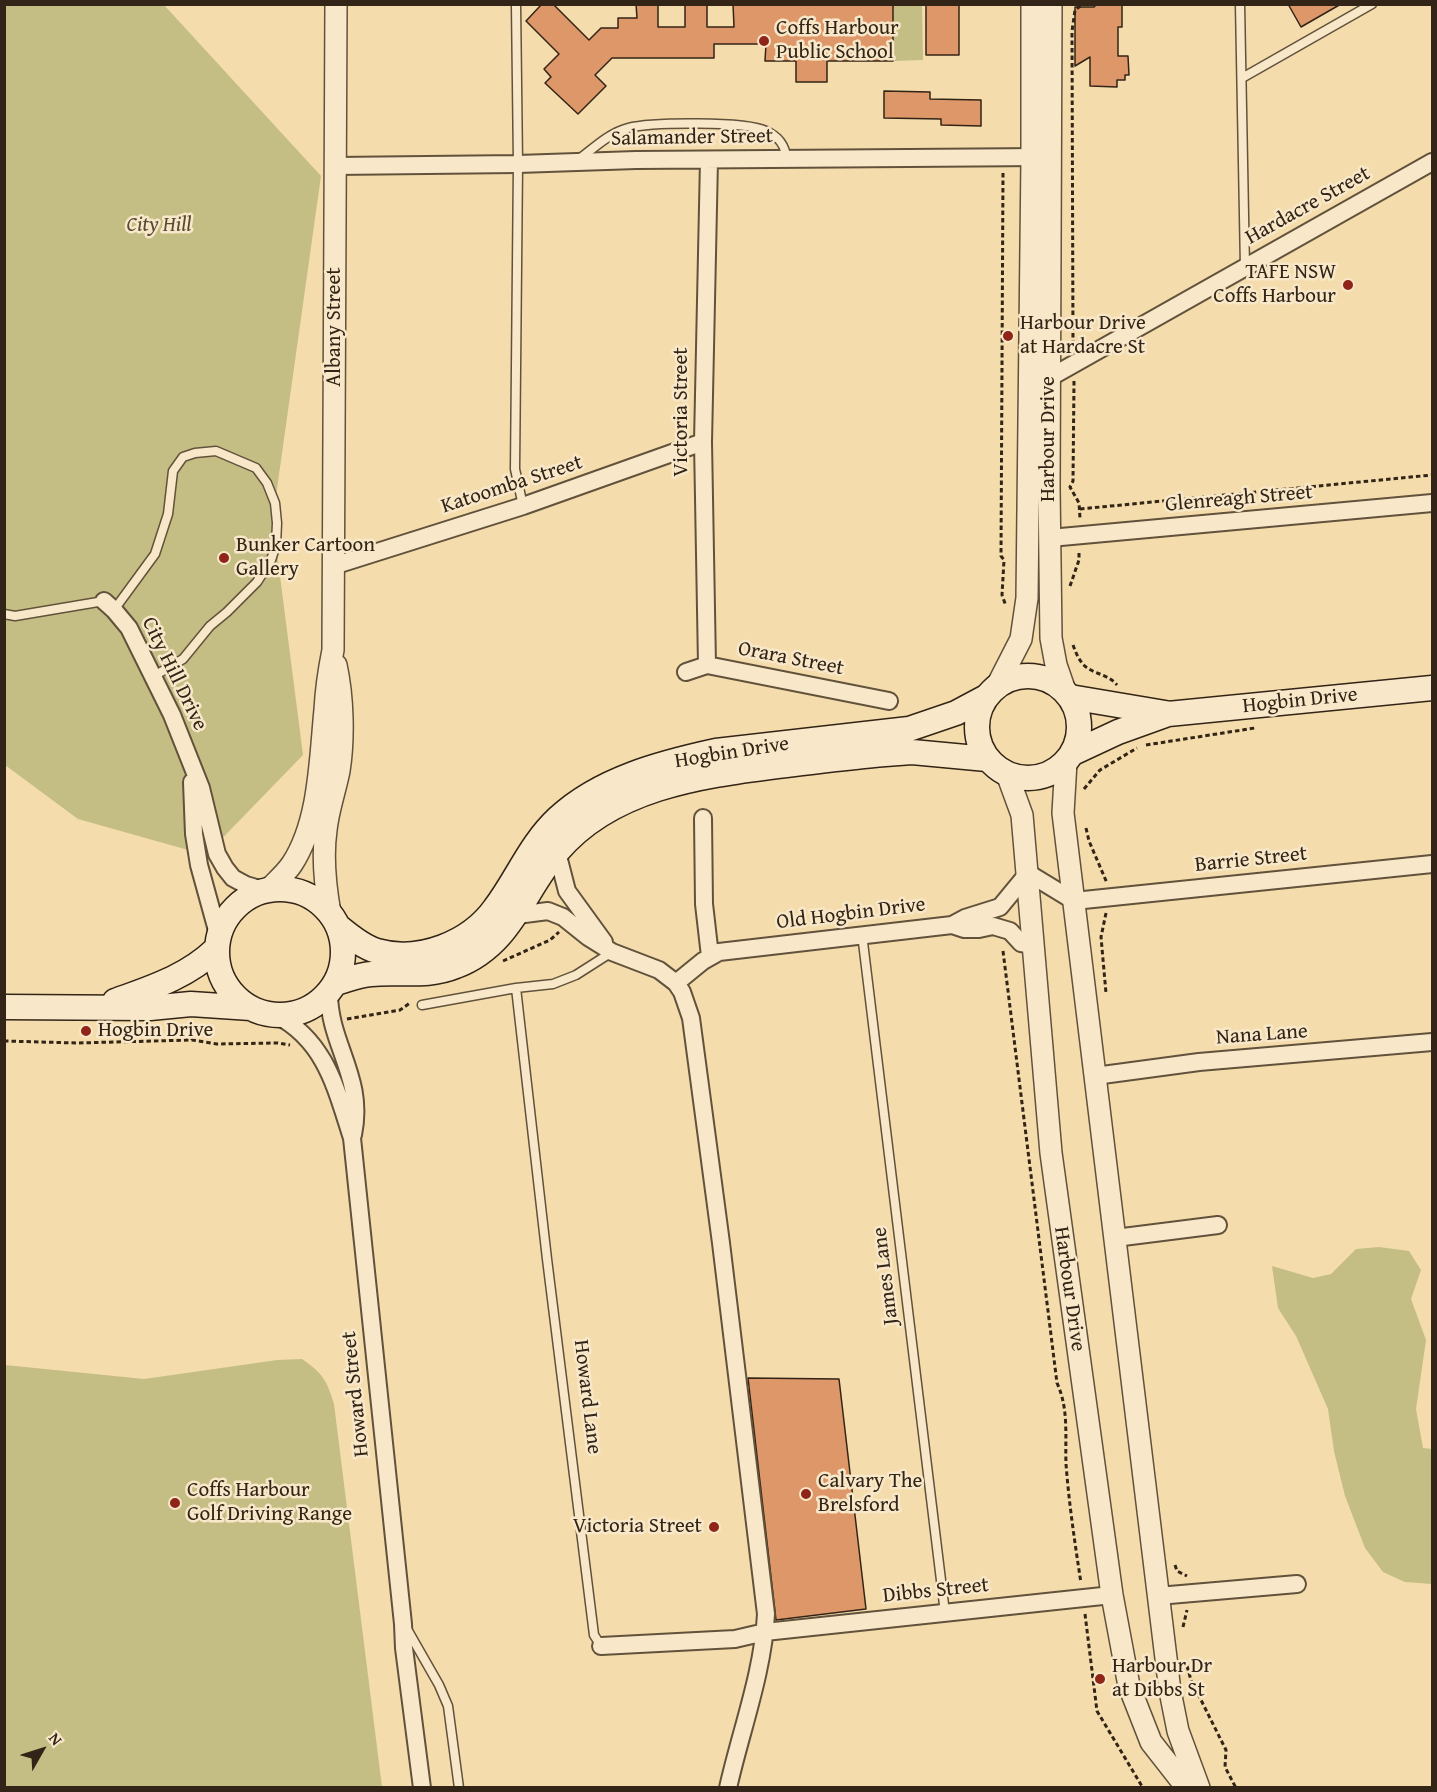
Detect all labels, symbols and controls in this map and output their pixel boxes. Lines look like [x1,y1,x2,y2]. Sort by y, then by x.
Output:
place label: Coffs Harbour Public School [776,16,899,66]
marker: Coffs Harbour Public School [757,34,771,48]
street label: Salamander Street [611,124,773,152]
street label: Hardacre Street [1241,161,1375,251]
park label: City Hill [127,213,191,239]
place label: TAFE NSW Coffs Harbour [1213,260,1336,310]
street label: Albany Street [322,267,348,387]
marker: TAFE NSW Coffs Harbour [1341,278,1355,292]
place label: Harbour Drive at Hardacre St [1020,311,1146,361]
marker: Harbour Drive at Hardacre St [1001,329,1015,343]
street label: Victoria Street [669,347,695,477]
street label: Harbour Drive [1036,376,1062,502]
street label: Katoomba Street [438,450,586,520]
street label: Glenreagh Street [1164,480,1314,518]
place label: Bunker Cartoon Gallery [236,533,375,583]
marker: Bunker Cartoon Gallery [217,551,231,565]
street label: City Hill Drive [136,613,212,735]
street label: Orara Street [736,636,846,682]
street label: Hogbin Drive [1241,682,1359,720]
street label: Hogbin Drive [673,732,791,774]
street label: Barrie Street [1194,842,1308,878]
street label: Old Hogbin Drive [775,892,927,936]
place label: Hogbin Drive [98,1018,213,1044]
street label: Nana Lane [1215,1019,1309,1051]
marker: Hogbin Drive [79,1024,93,1038]
street label: Harbour Drive [1048,1225,1090,1353]
street label: James Lane [868,1226,904,1326]
street label: Howard Street [337,1330,375,1458]
street label: Howard Lane [567,1338,607,1456]
place label: Calvary The Brelsford [818,1469,922,1519]
place label: Coffs Harbour Golf Driving Range [187,1478,352,1528]
marker: Calvary The Brelsford [799,1487,813,1501]
marker: Coffs Harbour Golf Driving Range [168,1496,182,1510]
place label: Victoria Street [573,1514,702,1540]
marker: Victoria Street [707,1520,721,1534]
street label: Dibbs Street [882,1573,990,1609]
place label: Harbour Dr at Dibbs St [1112,1654,1212,1704]
marker: Harbour Dr at Dibbs St [1093,1672,1107,1686]
north arrow [12,1720,72,1780]
text: N [43,1727,69,1750]

